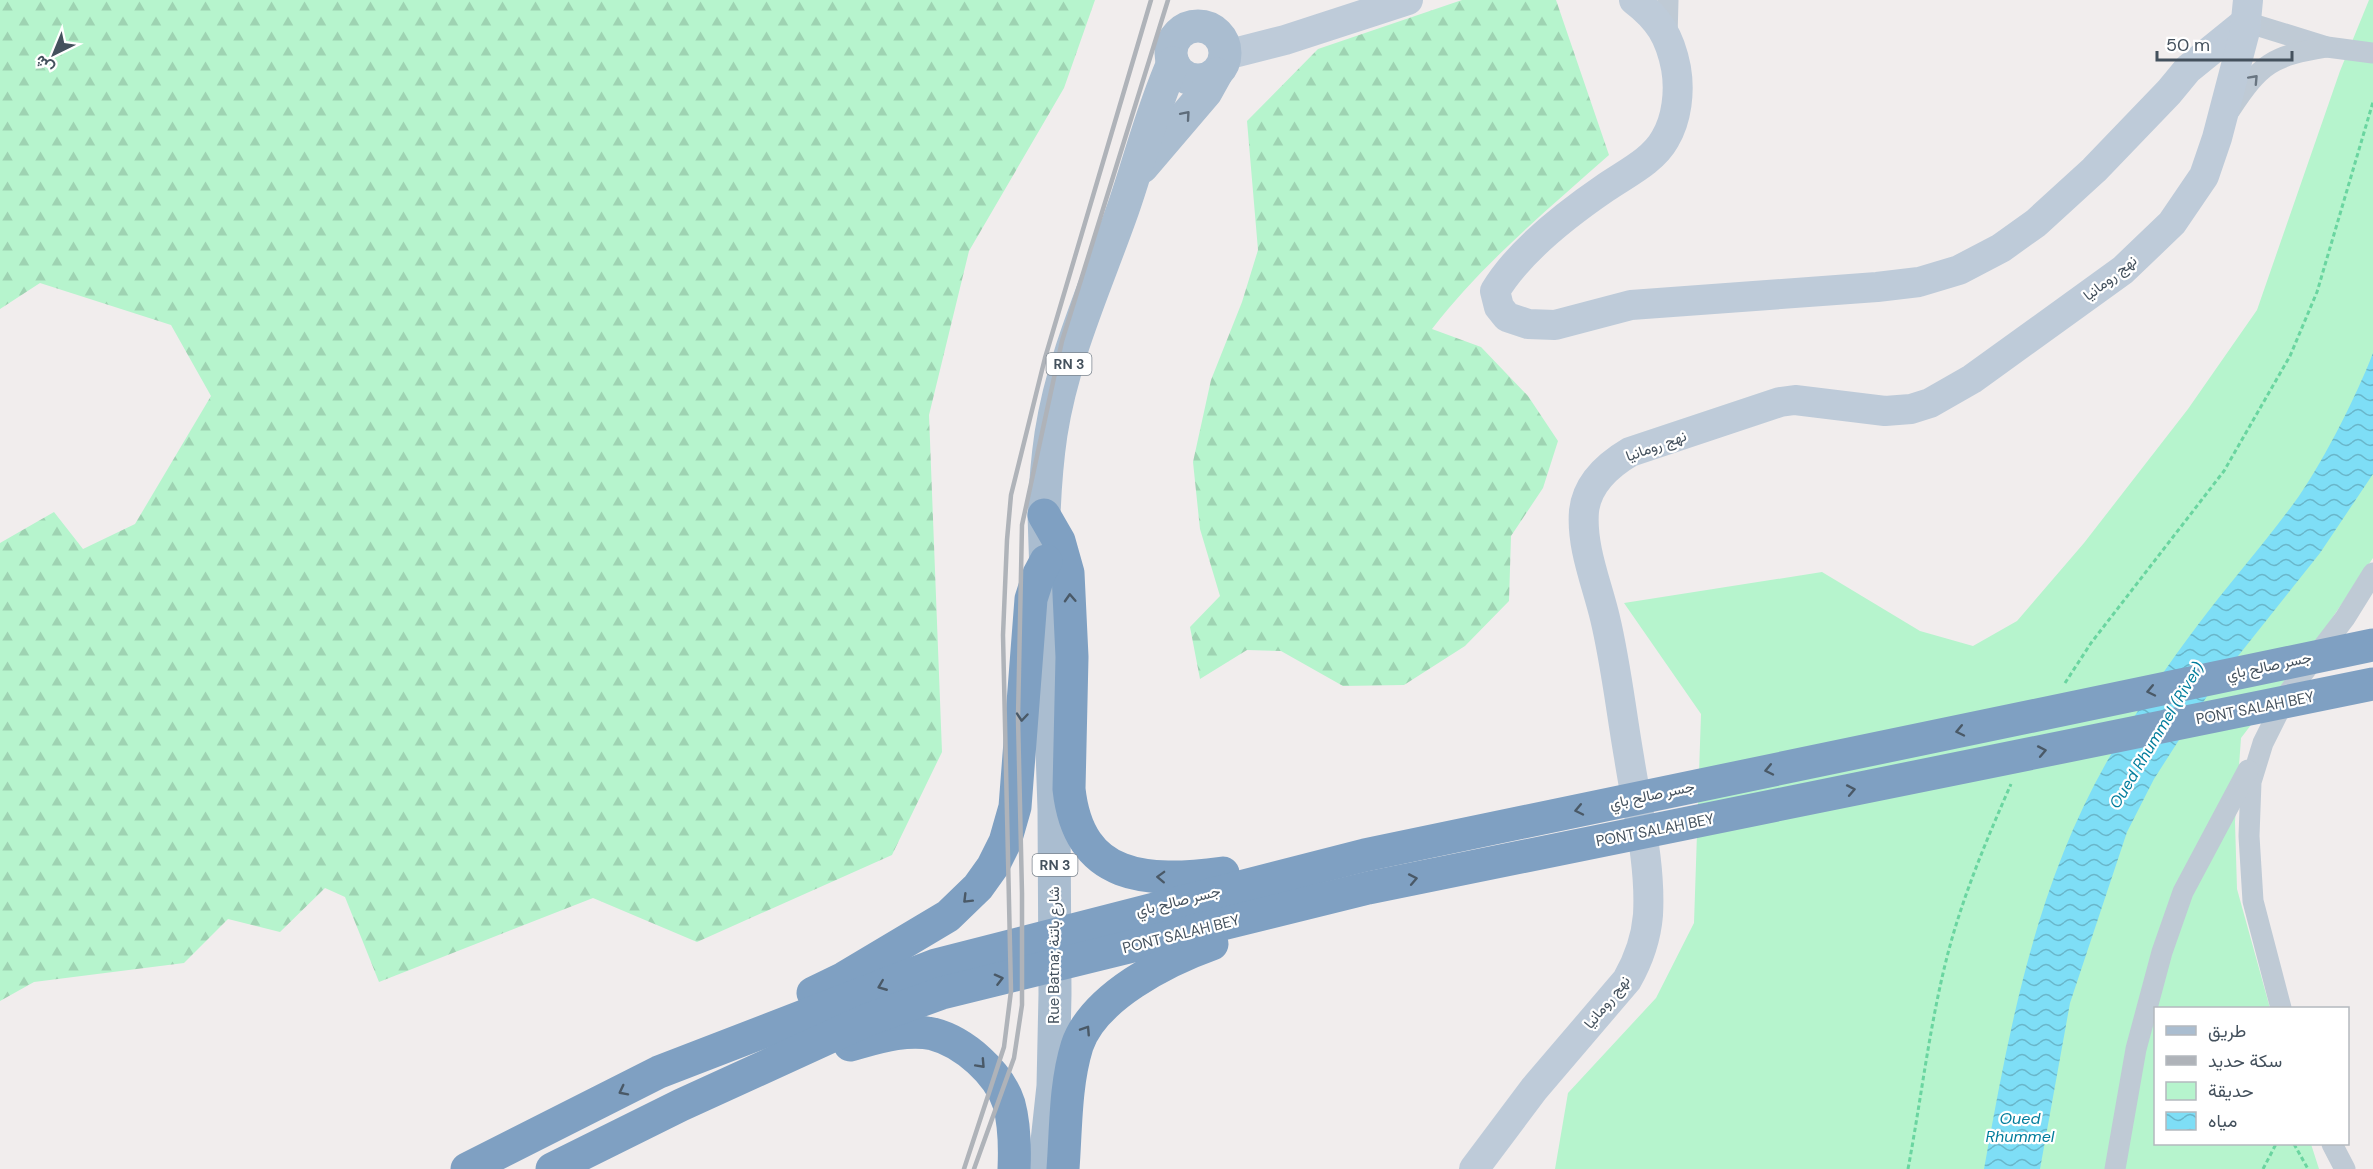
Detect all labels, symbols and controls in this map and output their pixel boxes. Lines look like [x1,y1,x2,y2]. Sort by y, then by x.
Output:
north arrow [24,24,84,84]
scale bar [2157,24,2292,62]
text: 50 m [2166,33,2210,57]
text: ش [30,50,58,79]
one-way arrow [2247,75,2258,85]
one-way arrow [1179,111,1190,122]
street label: نهج رومانيا [2079,251,2142,306]
road number: RN 3 [1046,353,1092,375]
street label: نهج رومانيا [1623,426,1689,467]
one-way arrow [1063,594,1076,603]
street label: جسر صالح باي [2225,647,2314,688]
water label: Oued Rhummel (River) [2104,658,2209,812]
one-way arrow [2147,684,2157,697]
street label: PONT SALAH BEY [2194,687,2316,729]
one-way arrow [1016,713,1029,722]
one-way arrow [1956,723,1966,736]
one-way arrow [2037,745,2047,758]
one-way arrow [1765,763,1775,776]
street label: جسر صالح باي [1608,776,1697,817]
one-way arrow [1845,784,1855,797]
one-way arrow [1574,803,1584,816]
street label: PONT SALAH BEY [1594,809,1716,851]
road number: RN 3 [1032,854,1078,876]
one-way arrow [1157,871,1166,884]
one-way arrow [1407,873,1417,886]
street label: جسر صالح باي [1134,881,1223,924]
street label: Rue Batna; شارع باتنة [1044,886,1065,1024]
one-way arrow [964,891,975,902]
street label: PONT SALAH BEY [1120,910,1242,958]
street label: نهج رومانيا [1579,971,1635,1033]
one-way arrow [993,973,1003,986]
one-way arrow [877,979,888,991]
legend [2154,1007,2349,1145]
text: طريق [2208,1019,2246,1043]
one-way arrow [1079,1026,1091,1036]
text: سكة حديد [2208,1049,2282,1073]
one-way arrow [974,1057,985,1068]
text: حديقة [2208,1079,2254,1103]
one-way arrow [619,1083,630,1095]
water label: Oued Rhummel [1986,1108,2055,1147]
text: مياه [2208,1109,2237,1133]

